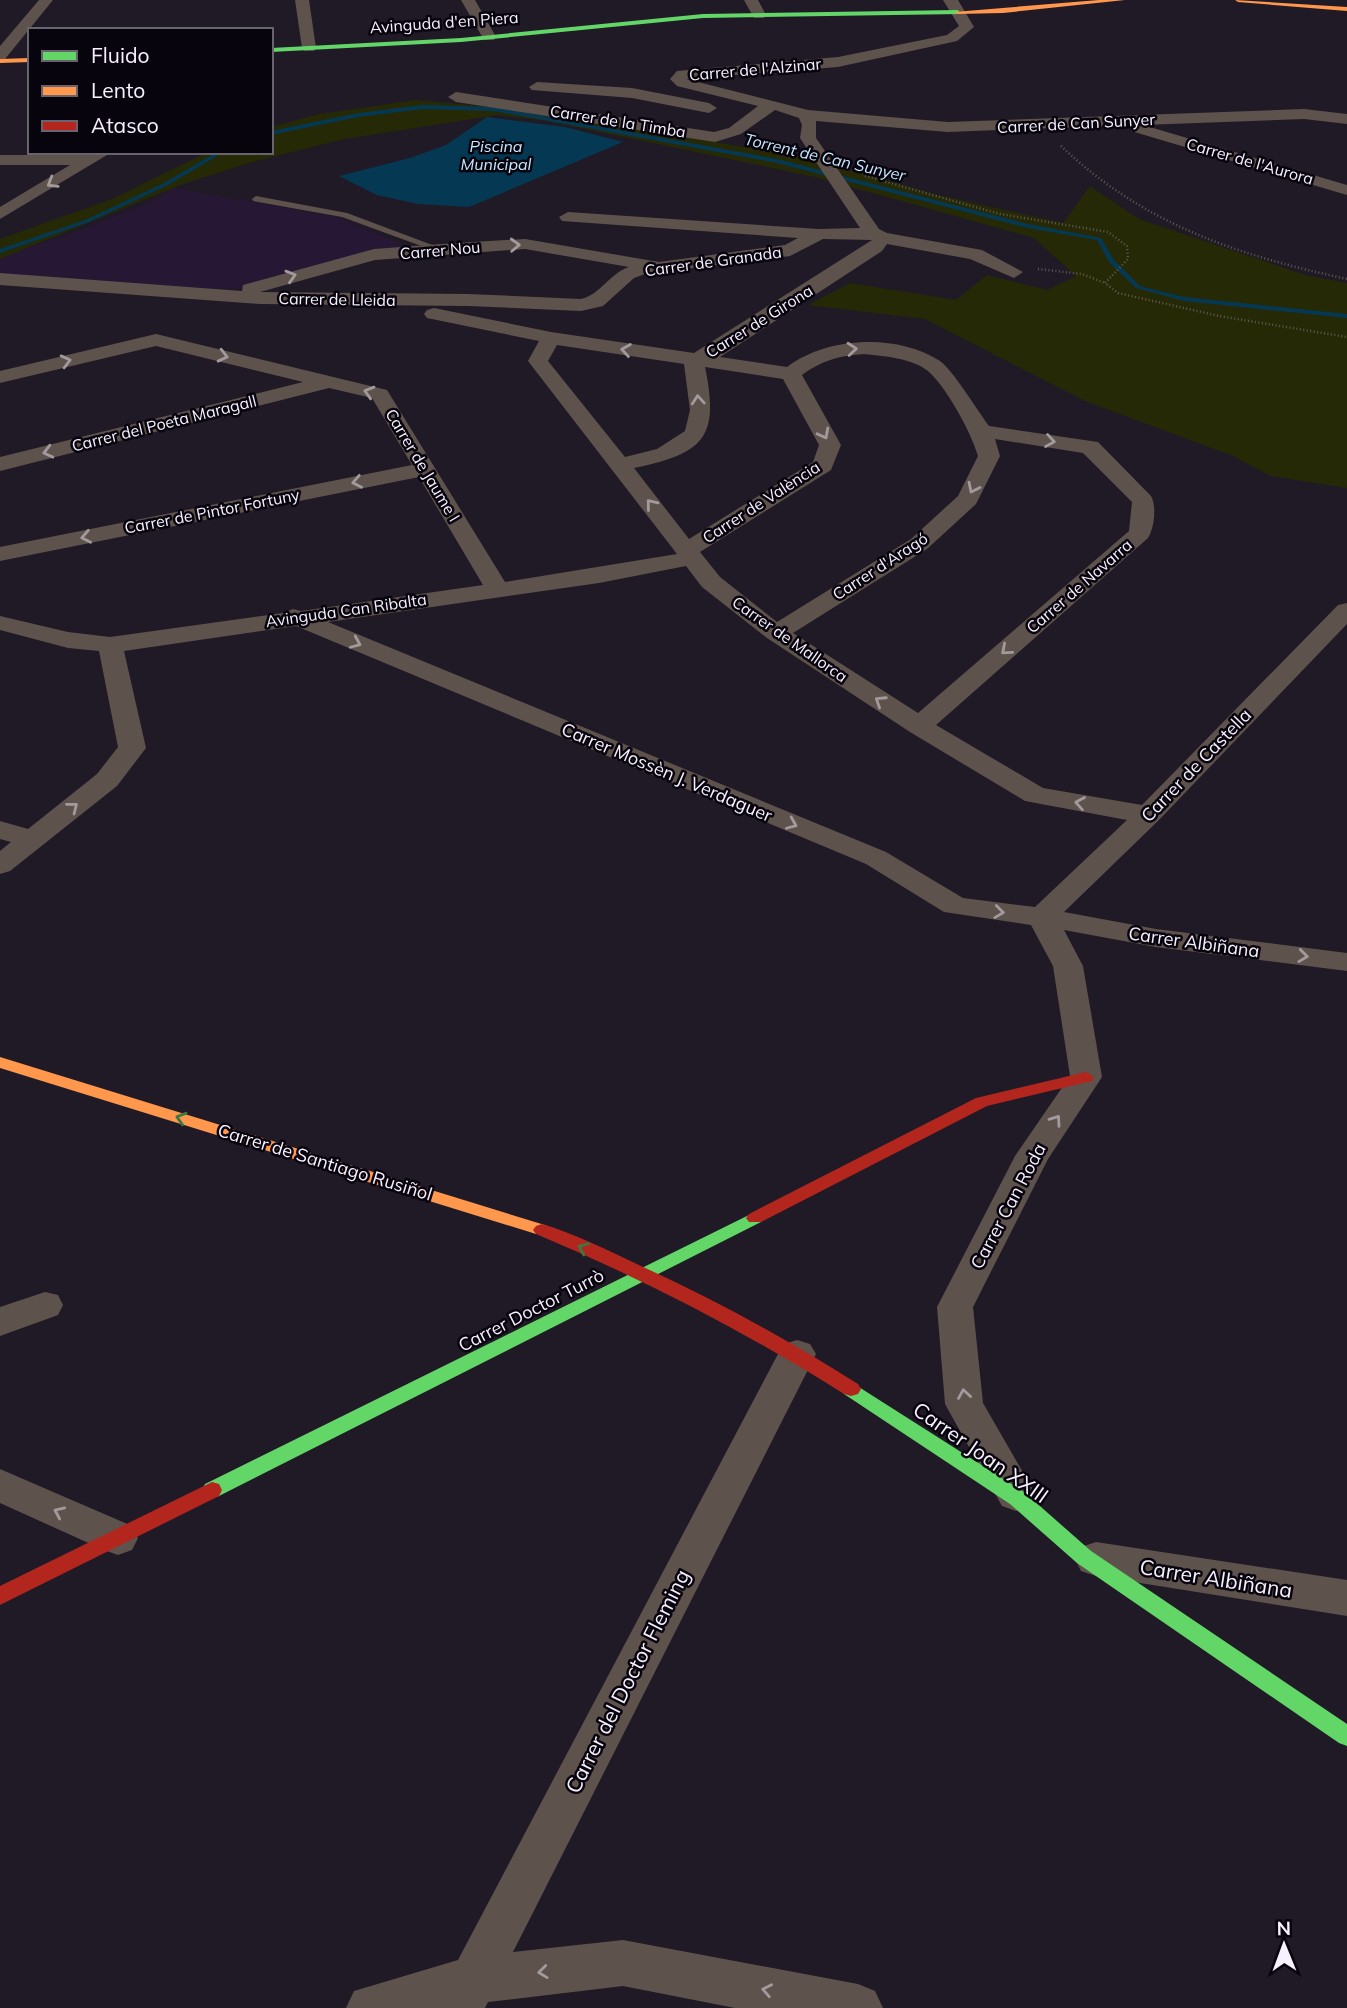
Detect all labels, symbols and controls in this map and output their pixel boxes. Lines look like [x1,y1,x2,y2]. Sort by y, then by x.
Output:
street label: Avinguda d'en Piera [369,7,519,37]
legend [28,28,273,154]
text: Fluido [91,42,150,68]
street label: Carrer de l'Alzinar [688,53,822,85]
text: Lento [91,77,145,103]
street label: Carrer de la Timba [549,100,687,142]
street label: Carrer de Can Sunyer [996,109,1156,137]
text: Atasco [91,112,159,138]
water label: Torrent de Can Sunyer [743,129,909,186]
street label: Carrer de l'Aurora [1184,133,1316,189]
water label: Piscina Municipal [461,136,532,174]
one-way arrow [47,175,59,188]
street label: Carrer Nou [399,237,481,263]
one-way arrow [510,237,521,252]
street label: Carrer de Granada [643,241,783,281]
one-way arrow [285,270,297,285]
street label: Carrer de Girona [702,280,816,362]
street label: Carrer de Lleida [278,288,396,310]
one-way arrow [847,342,858,357]
one-way arrow [620,343,632,358]
one-way arrow [216,348,228,362]
one-way arrow [60,355,72,370]
one-way arrow [363,385,375,400]
street label: Carrer del Poeta Maragall [70,390,258,456]
one-way arrow [691,395,706,406]
street label: Carrer de Jaume I [381,405,465,525]
one-way arrow [816,427,829,440]
one-way arrow [1044,433,1056,448]
one-way arrow [42,444,54,458]
street label: Carrer de València [699,457,823,547]
one-way arrow [351,474,363,489]
one-way arrow [967,481,981,494]
street label: Carrer de Pintor Fortuny [123,484,302,538]
one-way arrow [646,500,659,512]
one-way arrow [80,528,92,543]
street label: Carrer d'Aragó [829,528,931,604]
street label: Carrer de Navarra [1022,535,1136,637]
street label: Avinguda Can Ribalta [264,589,428,631]
street label: Carrer de Mallorca [728,592,852,686]
one-way arrow [349,634,361,648]
one-way arrow [1002,642,1015,654]
one-way arrow [875,696,888,709]
street label: Carrer de Castella [1136,703,1256,827]
street label: Carrer Mossèn J. Verdaguer [558,717,776,827]
one-way arrow [1075,796,1086,811]
one-way arrow [65,803,78,816]
one-way arrow [785,815,797,829]
one-way arrow [993,904,1005,919]
street label: Carrer Albiñana [1127,921,1261,963]
one-way arrow [1297,949,1309,964]
one-way arrow [175,1111,187,1126]
one-way arrow [1048,1115,1060,1128]
street label: Carrer de Santiago Rusiñol [215,1118,435,1206]
street label: Carrer Can Roda [965,1139,1051,1273]
one-way arrow [578,1242,590,1256]
street label: Carrer Doctor Turrò [454,1263,608,1357]
one-way arrow [957,1388,972,1400]
street label: Carrer Joan XXIII [908,1396,1054,1508]
one-way arrow [54,1506,66,1520]
street label: Carrer Albiñana [1138,1553,1294,1603]
street label: Carrer del Doctor Fleming [559,1565,695,1797]
north arrow [1249,1910,1319,1980]
text: N [1276,1916,1291,1940]
one-way arrow [537,1965,549,1980]
one-way arrow [761,1984,773,1999]

